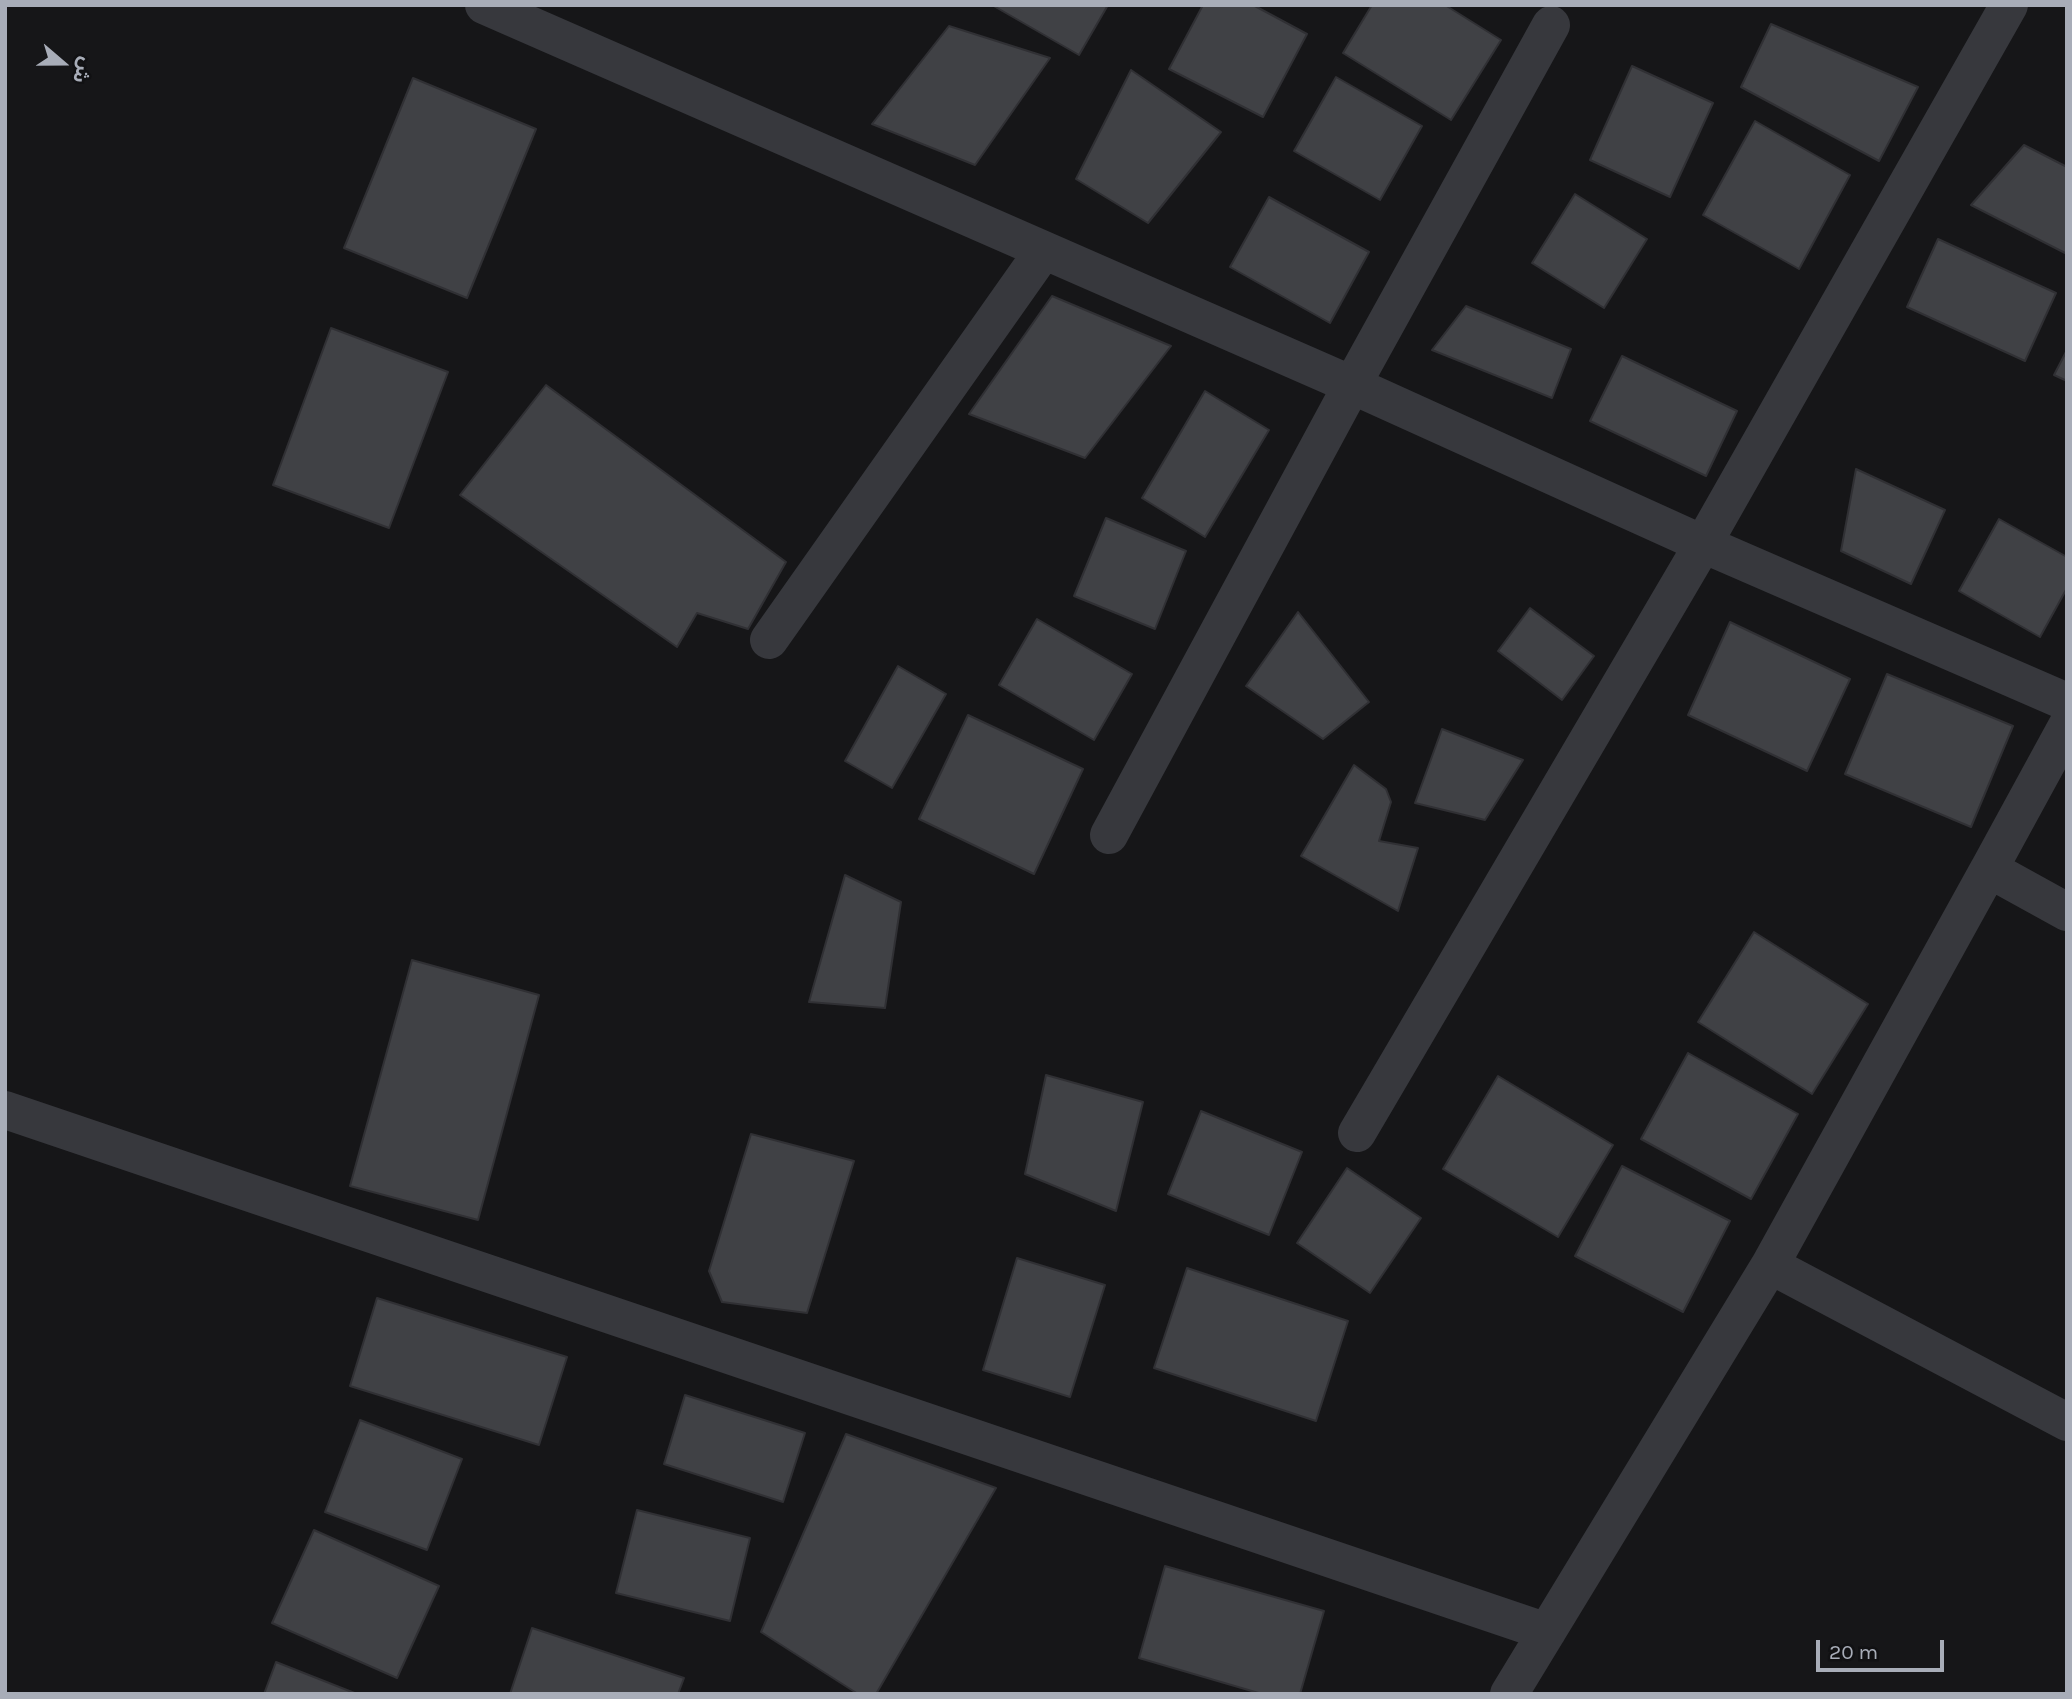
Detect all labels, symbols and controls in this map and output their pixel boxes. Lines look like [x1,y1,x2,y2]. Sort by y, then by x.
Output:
north arrow [28,28,98,98]
text: ش [68,54,98,86]
scale bar [1820,1626,1948,1670]
text: 20 m [1829,1640,1878,1664]

